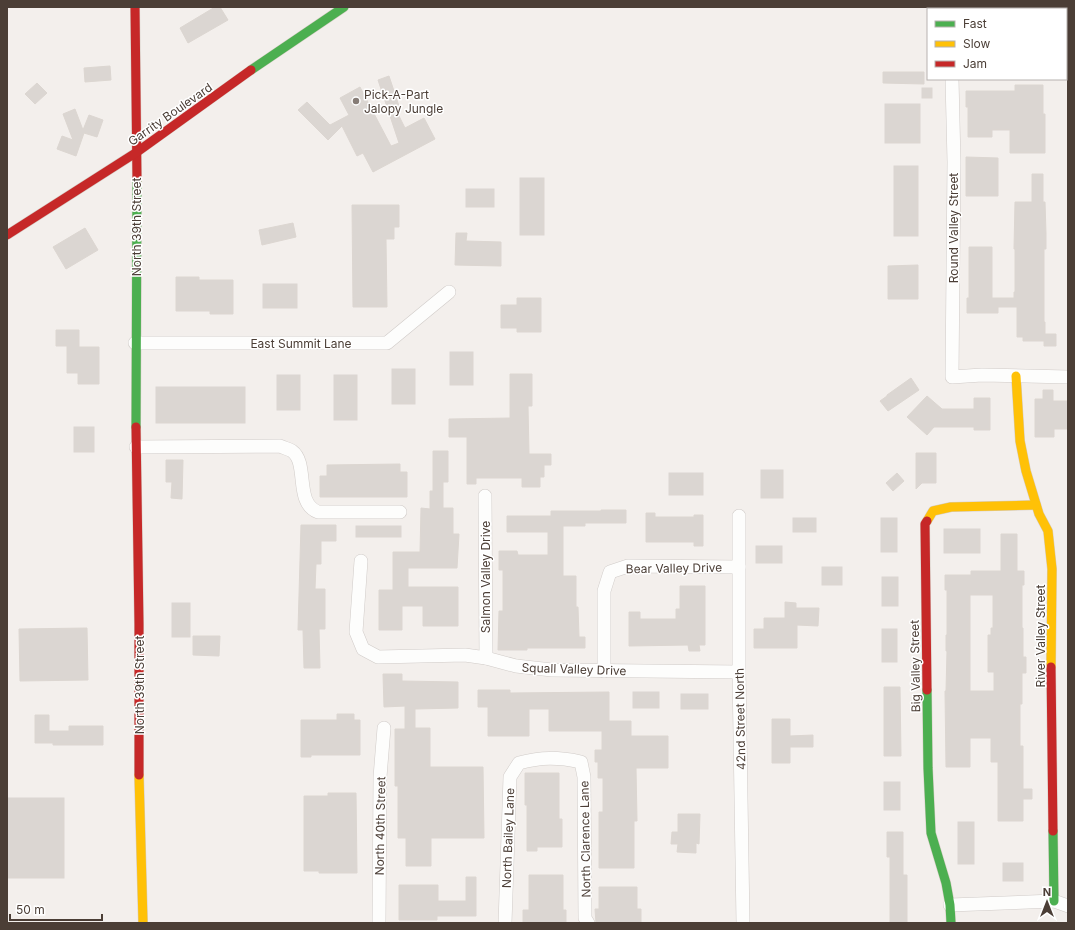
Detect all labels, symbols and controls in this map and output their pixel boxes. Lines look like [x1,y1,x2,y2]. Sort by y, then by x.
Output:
legend [927,8,1067,80]
text: Fast [963,16,987,31]
text: Slow [963,36,991,51]
text: Jam [963,56,987,71]
street label: Garrity Boulevard [125,79,215,149]
place label: Pick-A-Part Jalopy Jungle [364,87,443,116]
marker: Pick-A-Part Jalopy Jungle [351,96,361,106]
street label: Round Valley Street [946,173,961,283]
street label: North 39th Street [129,178,144,276]
street label: East Summit Lane [250,336,352,351]
street label: Salmon Valley Drive [478,521,493,633]
street label: Bear Valley Drive [626,560,722,576]
street label: River Valley Street [1033,584,1048,688]
street label: Big Valley Street [907,620,923,712]
street label: North 39th Street [132,636,147,734]
street label: Squall Valley Drive [521,660,627,678]
street label: 42nd Street North [732,668,748,770]
street label: North 40th Street [372,776,388,876]
street label: North Clarence Lane [576,780,594,898]
street label: North Bailey Lane [499,788,517,888]
north arrow [1027,882,1067,922]
text: N [1043,885,1051,899]
scale bar [10,896,102,922]
text: 50 m [16,902,45,917]

